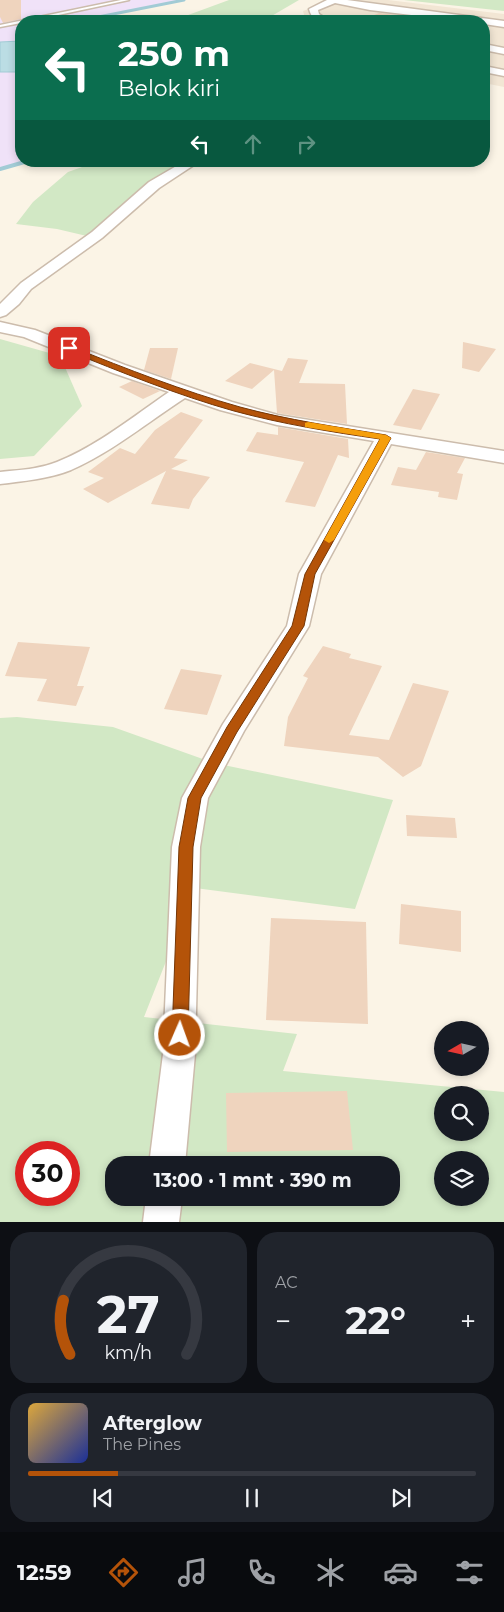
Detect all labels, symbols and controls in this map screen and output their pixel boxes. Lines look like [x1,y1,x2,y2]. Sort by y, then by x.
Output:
text: 250 m [118,32,230,75]
icon: left [35,35,100,100]
text: Belok kiri [118,75,220,102]
icon: left [186,130,214,158]
icon: ahead [239,130,267,158]
icon: right [292,130,320,158]
pin [48,327,90,369]
icon: arrive [55,334,83,362]
position arrow [153,1008,205,1060]
north arrow [434,1021,489,1076]
map controls [434,1021,489,1206]
button: search [434,1086,489,1141]
speed limit sign: 30 [15,1141,80,1206]
button: layers [434,1151,489,1206]
text: 13:00 · 1 mnt · 390 m [153,1169,352,1192]
text: AC [275,1273,298,1292]
text: 27 [97,1283,160,1346]
text: 22° [345,1297,406,1344]
text: − [275,1304,291,1338]
text: + [460,1304,476,1338]
text: km/h [105,1342,152,1363]
text: Afterglow [103,1412,202,1435]
text: The Pines [103,1435,181,1454]
icon: previous [89,1484,117,1512]
icon: pause [238,1484,266,1512]
icon: next [387,1484,415,1512]
icon: directions [106,1555,141,1590]
icon: music [175,1555,210,1590]
icon: phone [244,1555,279,1590]
icon: climate [313,1555,348,1590]
icon: car [383,1555,418,1590]
icon: filters [452,1555,487,1590]
text: 12:59 [17,1559,72,1586]

